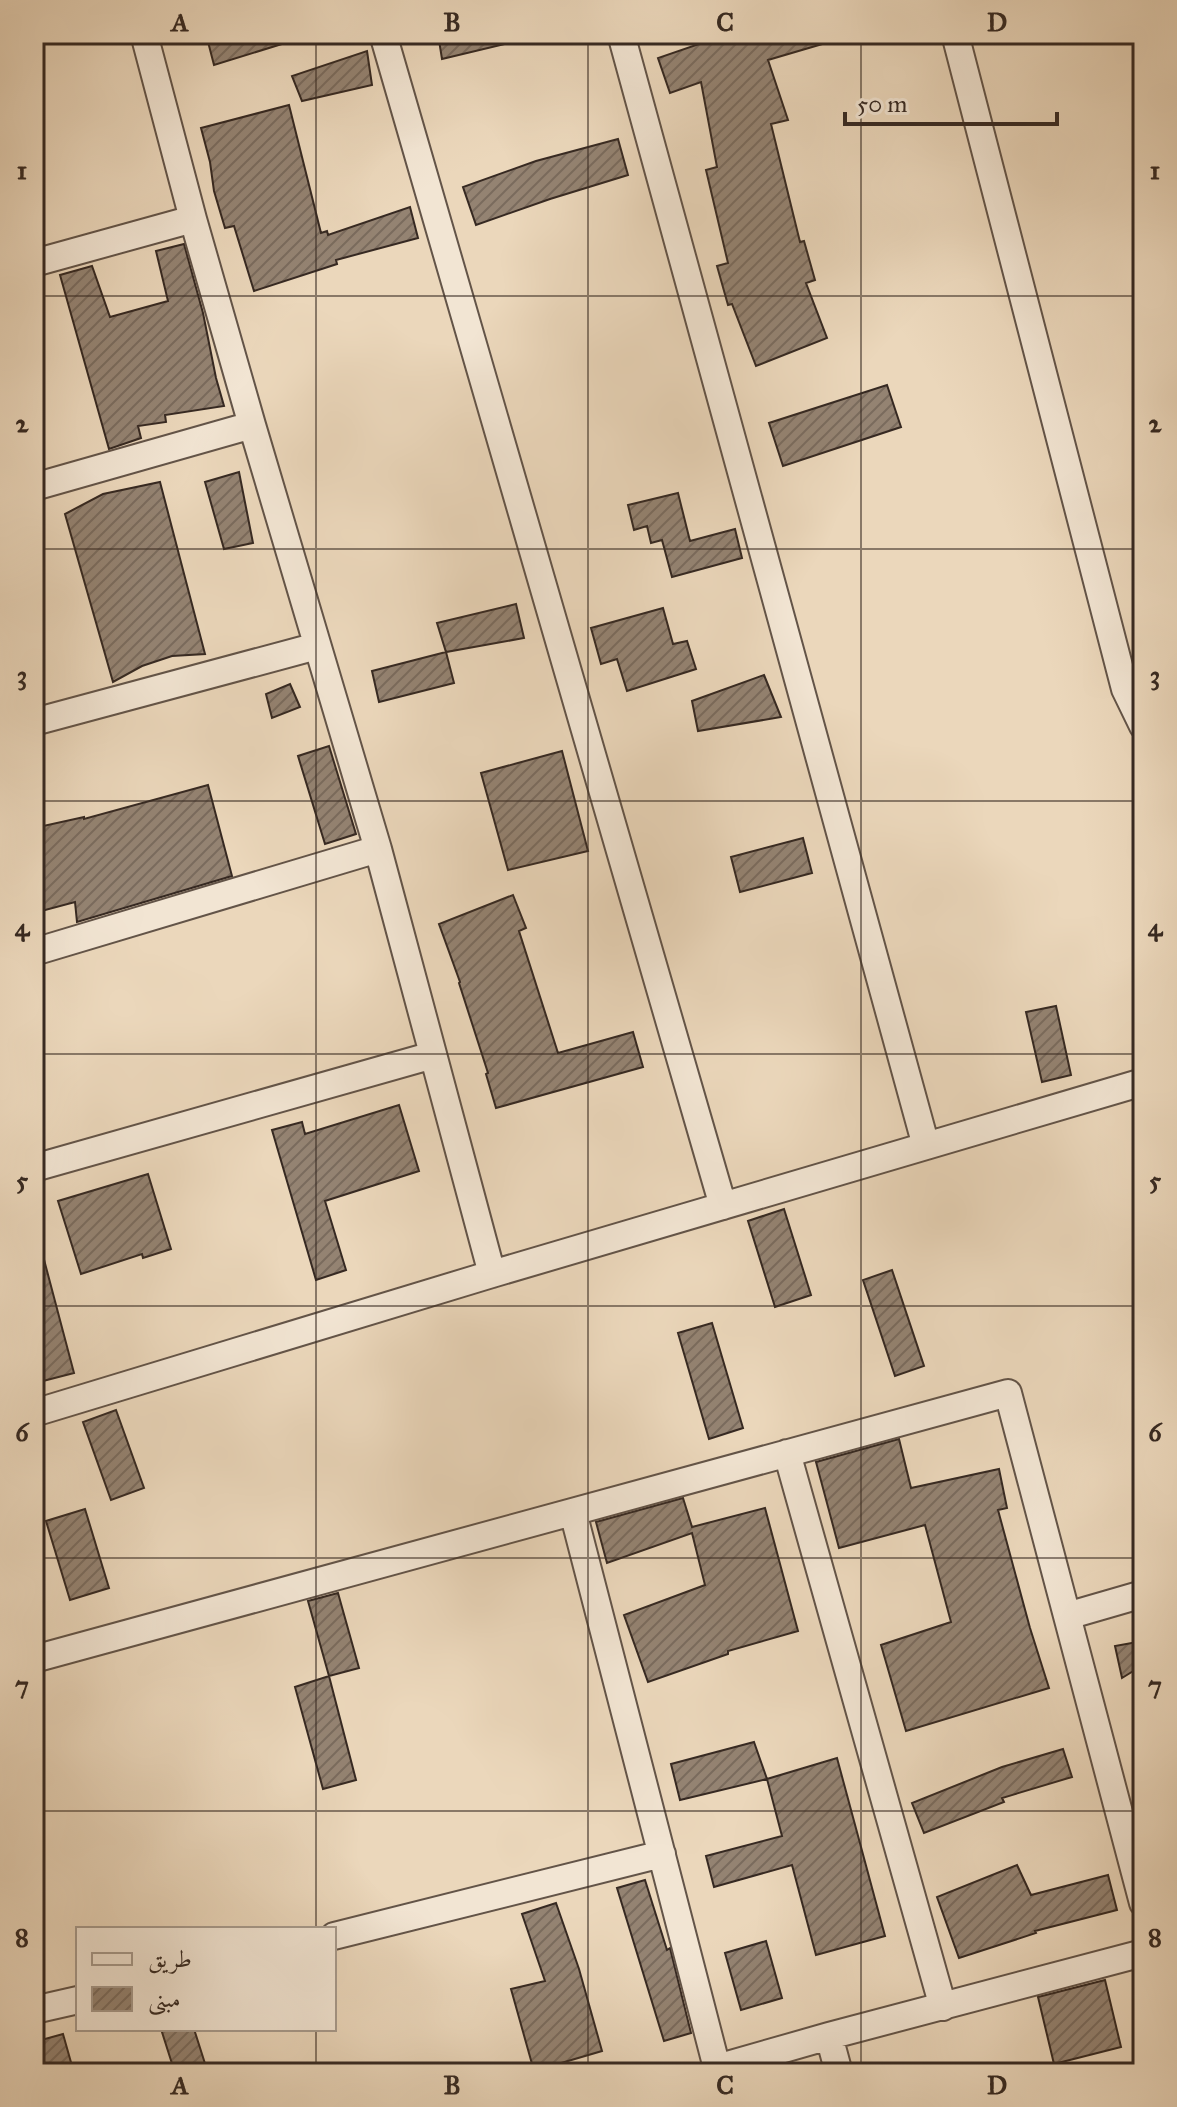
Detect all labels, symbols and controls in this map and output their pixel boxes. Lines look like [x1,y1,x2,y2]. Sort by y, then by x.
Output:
text: A [169,6,189,38]
text: B [443,6,461,38]
text: C [716,6,734,38]
text: D [987,6,1007,38]
scale bar [845,76,1057,126]
text: 50 m [857,89,907,119]
text: 1 [17,154,27,186]
text: 1 [1150,154,1160,186]
text: 2 [16,407,30,439]
text: 2 [1149,407,1163,439]
text: 3 [17,659,27,691]
text: 3 [1150,659,1160,691]
text: 4 [15,911,31,943]
text: 4 [1148,911,1164,943]
text: 5 [16,1164,29,1196]
text: 5 [1149,1164,1162,1196]
text: 6 [15,1416,30,1448]
text: 6 [1148,1416,1163,1448]
text: 7 [15,1669,29,1701]
text: 7 [1148,1669,1162,1701]
text: 8 [15,1921,29,1953]
text: 8 [1148,1921,1162,1953]
legend [76,1927,336,2031]
text: طريق [148,1944,192,1974]
text: مبنى [148,1984,181,2016]
text: A [169,2069,189,2101]
text: B [443,2069,461,2101]
text: C [716,2069,734,2101]
text: D [987,2069,1007,2101]

